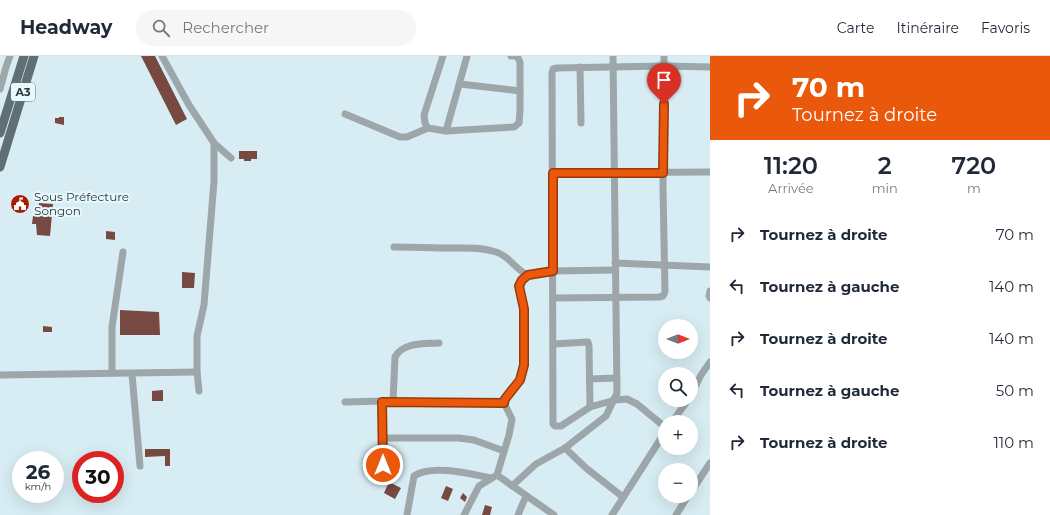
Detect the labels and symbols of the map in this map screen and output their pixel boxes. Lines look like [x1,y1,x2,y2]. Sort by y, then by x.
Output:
pin [647,63,681,104]
road number: A3 [11,83,35,101]
place label: Sous Préfecture Songon [34,189,129,218]
public building icon: Sous Préfecture Songon [9,193,31,215]
north arrow [658,319,698,359]
position arrow [362,444,404,486]
speed limit sign: 30 [72,451,124,503]

